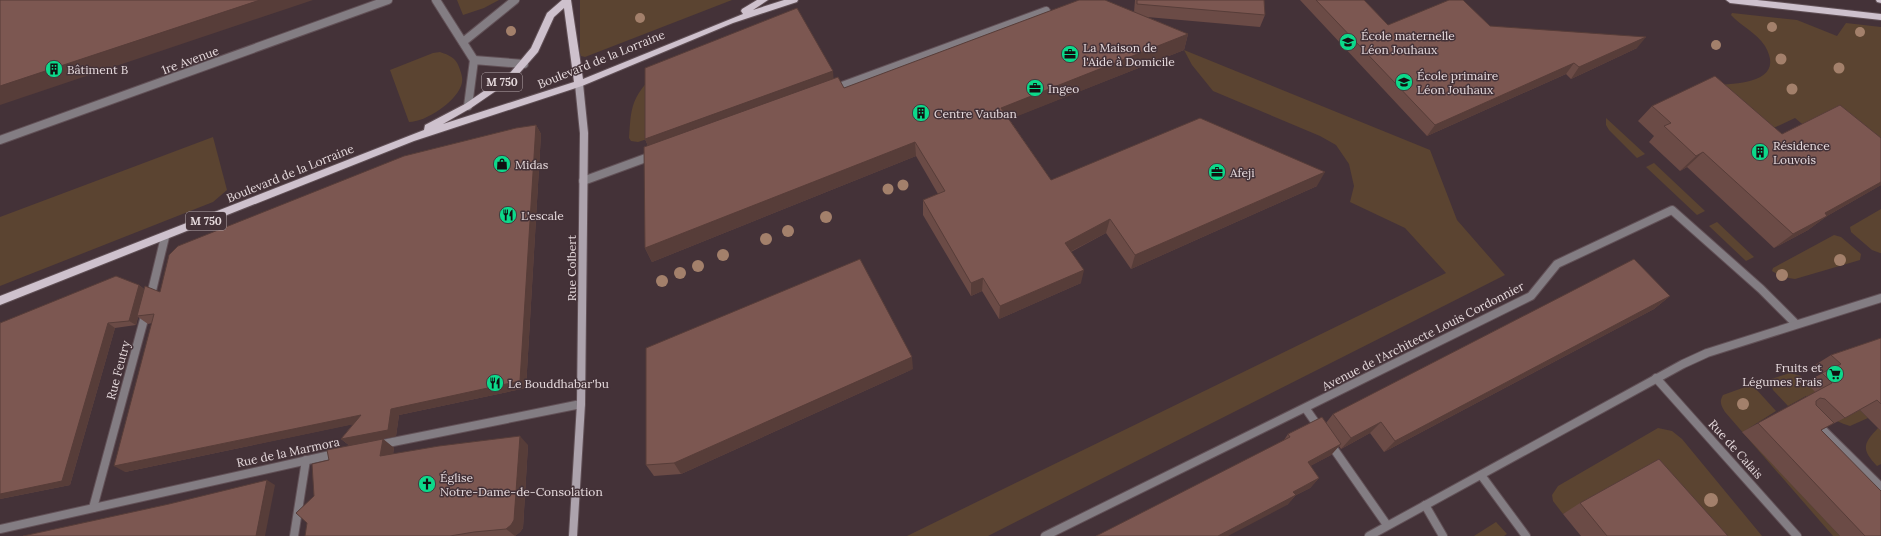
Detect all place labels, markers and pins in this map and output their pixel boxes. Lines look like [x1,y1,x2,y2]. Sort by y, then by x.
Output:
place label: École maternelle Léon Jouhaux [1361,28,1455,57]
school or university icon: École maternelle Léon Jouhaux [1338,32,1358,52]
place label: La Maison de l'Aide à Domicile [1083,40,1175,69]
office icon: La Maison de l'Aide à Domicile [1060,44,1080,64]
building icon: Bâtiment B [44,59,64,79]
place label: Bâtiment B [67,62,128,77]
place label: École primaire Léon Jouhaux [1417,68,1499,97]
school or university icon: École primaire Léon Jouhaux [1394,72,1414,92]
office icon: Ingeo [1025,78,1045,98]
place label: Ingeo [1048,81,1079,96]
building icon: Centre Vauban [911,103,931,123]
place label: Centre Vauban [934,106,1017,121]
place label: Résidence Louvois [1773,138,1830,167]
building icon: Résidence Louvois [1750,142,1770,162]
shop icon: Midas [492,154,512,174]
place label: Midas [515,157,549,172]
office icon: Afeji [1207,162,1227,182]
place label: Afeji [1229,165,1255,180]
restaurant icon: L'escale [498,205,518,225]
place label: L'escale [521,208,564,223]
place label: Fruits et Légumes Frais [1742,360,1822,389]
supermarket icon: Fruits et Légumes Frais [1825,364,1845,384]
restaurant icon: Le Bouddhabar'bu [485,373,505,393]
place label: Le Bouddhabar'bu [508,376,609,391]
place label: Église Notre-Dame-de-Consolation [440,470,603,499]
church icon: Église Notre-Dame-de-Consolation [417,474,437,494]

